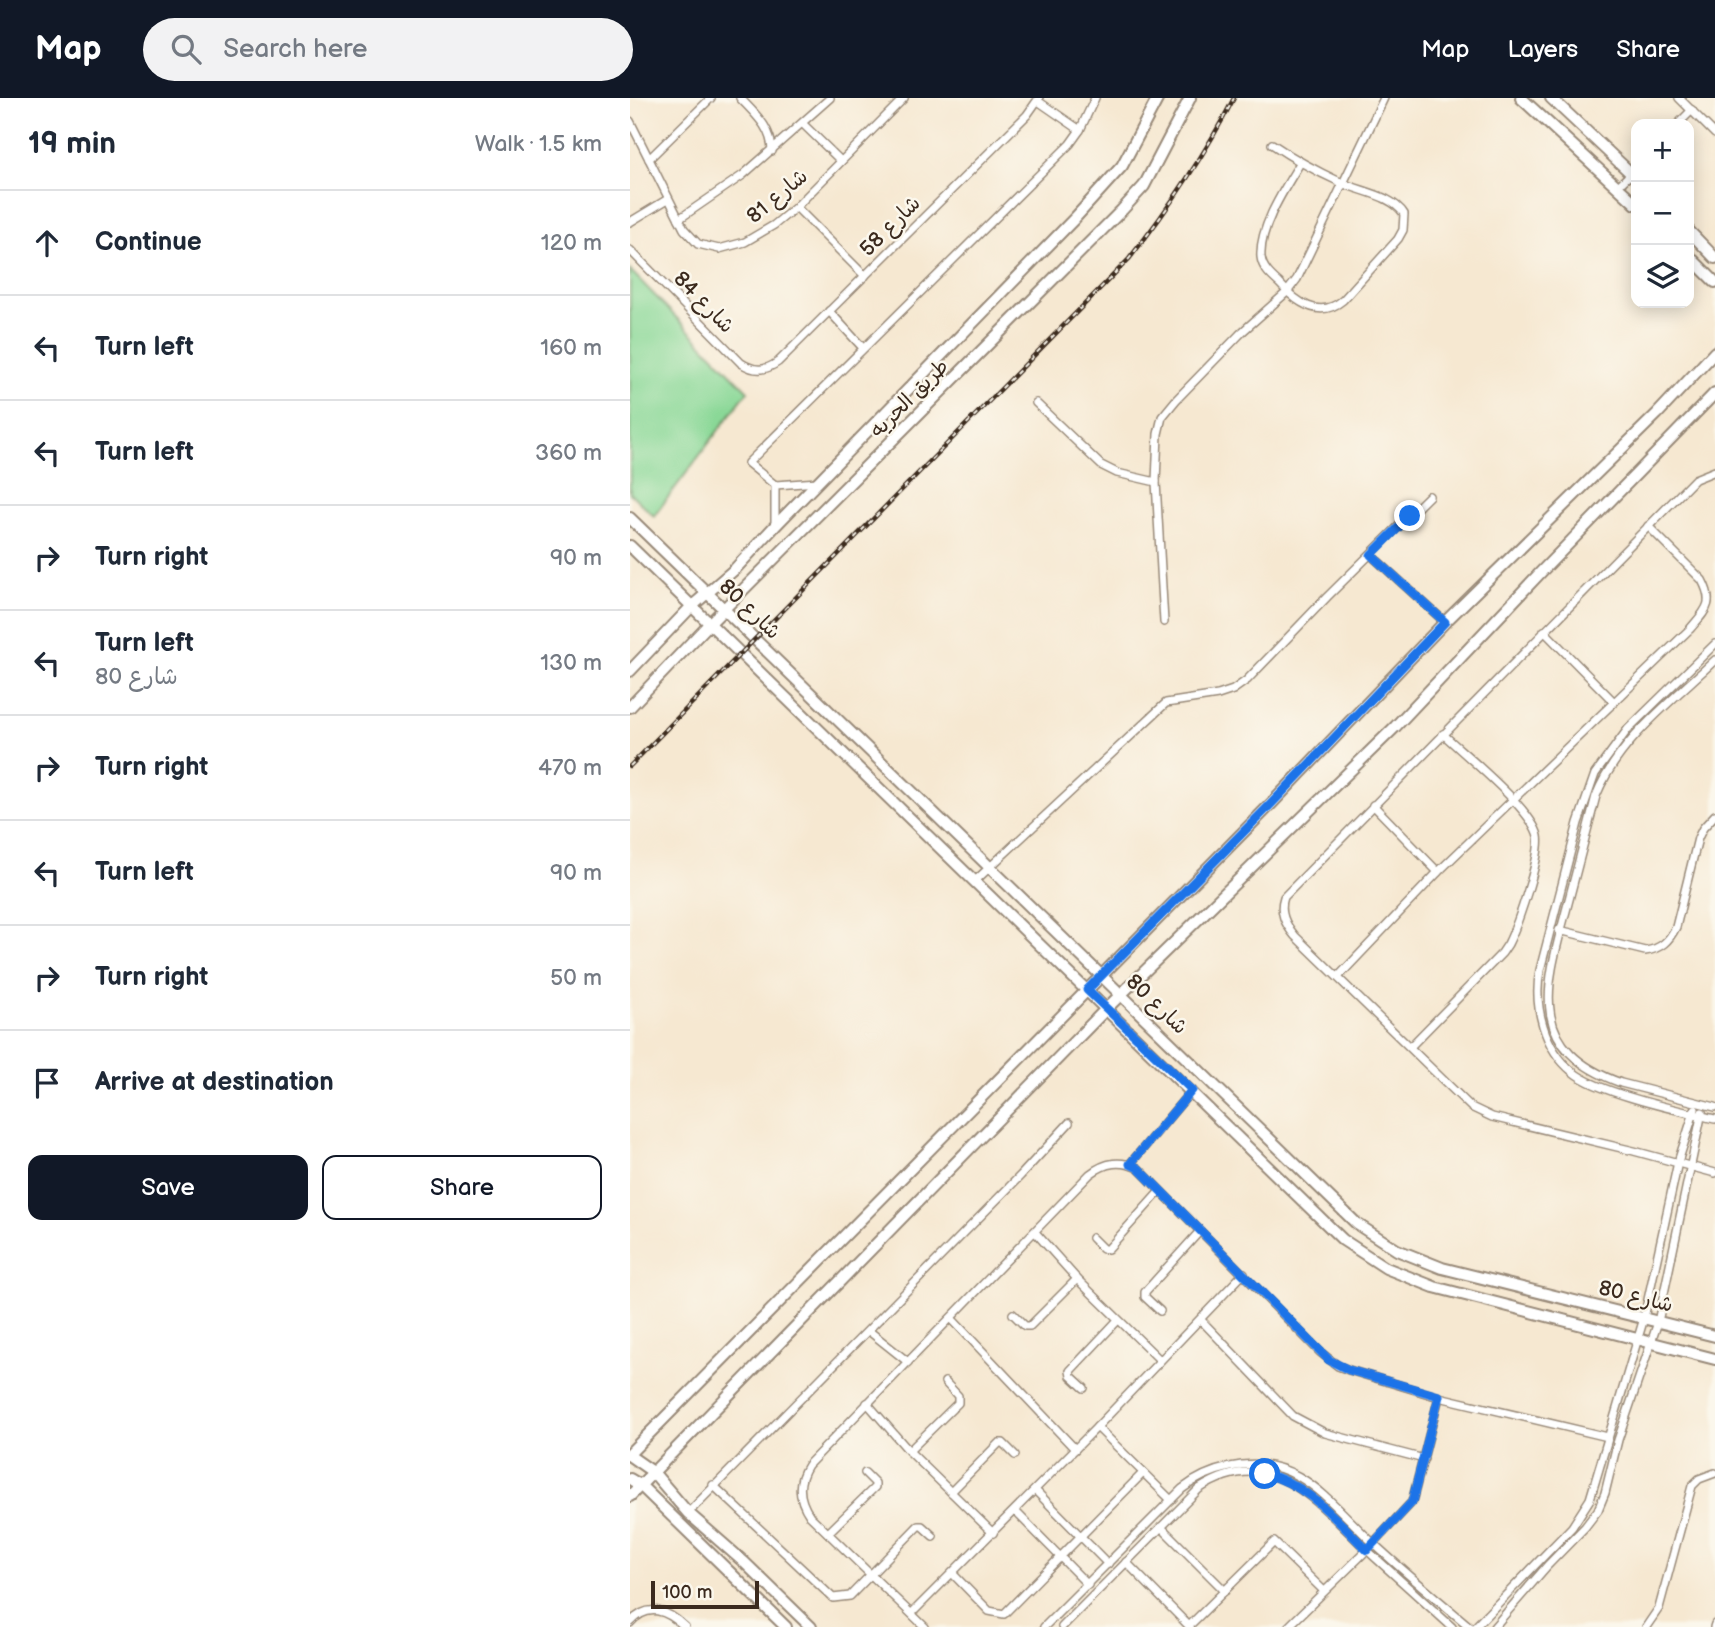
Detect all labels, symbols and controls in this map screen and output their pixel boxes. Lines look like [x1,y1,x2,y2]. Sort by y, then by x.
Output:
search box [143,18,633,81]
text: Map [35,29,101,69]
icon: search [167,30,205,68]
text: Search here [223,34,367,65]
text: Map [1421,35,1469,64]
text: Layers [1507,35,1578,64]
text: Share [1616,35,1680,64]
map controls [1631,119,1694,308]
button: + [1631,119,1694,182]
text: 19 min [28,126,116,162]
text: Walk · 1.5 km [475,130,602,158]
street label: شارع 81 [742,164,814,230]
button: − [1631,182,1694,245]
street label: شارع 58 [855,191,927,263]
icon: ahead [28,224,66,262]
text: Continue [95,227,202,258]
text: 120 m [541,229,602,257]
button: layers [1631,245,1694,308]
street label: شارع 84 [667,266,739,340]
icon: left [28,329,66,367]
text: Turn left [95,332,194,363]
text: 160 m [540,334,602,362]
street label: طريق الحريه [865,354,954,443]
icon: left [28,434,66,472]
text: Turn left [95,437,194,468]
text: 360 m [535,439,602,467]
route end [1394,500,1425,531]
icon: right [28,539,66,577]
text: Turn right [95,542,208,573]
text: 90 m [550,544,602,572]
street label: شارع 80 [712,574,786,646]
text: Turn left [95,628,194,659]
icon: left [28,644,66,682]
text: 130 m [540,649,602,677]
text: شارع 80 [95,663,178,691]
icon: right [28,749,66,787]
text: Turn right [95,752,208,783]
text: 470 m [538,754,602,782]
icon: left [28,854,66,892]
text: Turn left [95,857,194,888]
text: 90 m [550,859,602,887]
icon: right [28,959,66,997]
text: Turn right [95,962,208,993]
text: 50 m [550,964,602,992]
street label: شارع 80 [1119,969,1193,1041]
icon: arrive [28,1064,66,1102]
text: Arrive at destination [95,1067,334,1098]
button: Save [28,1155,308,1220]
button: Share [322,1155,602,1220]
street label: شارع 80 [1596,1275,1676,1320]
route start [1249,1458,1280,1489]
scale bar [651,1578,760,1610]
text: 100 m [662,1581,713,1604]

